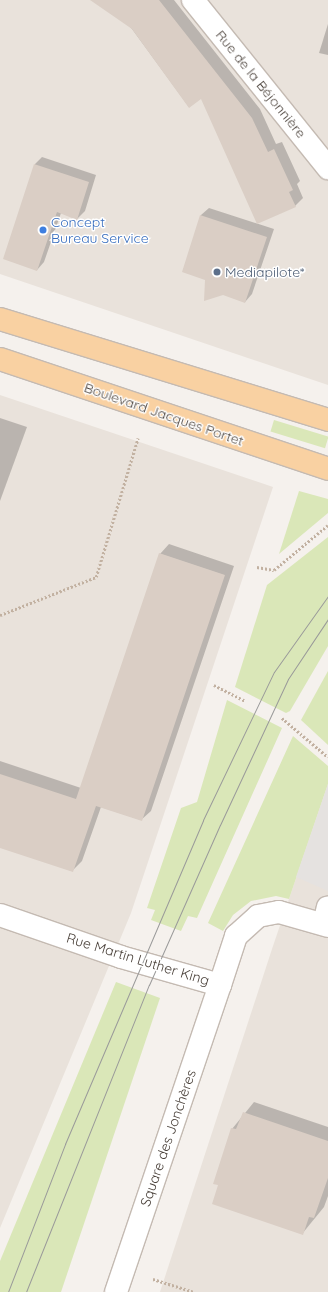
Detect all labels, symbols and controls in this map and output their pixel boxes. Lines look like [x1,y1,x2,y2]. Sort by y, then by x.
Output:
street label: Rue de la Béjonnière [212,27,310,141]
place label: Concept Bureau Service [51,214,149,246]
marker: Concept Bureau Service [38,225,48,235]
place label: Mediapilote* [225,264,304,280]
marker: Mediapilote* [212,267,222,277]
street label: Boulevard Jacques Portet [82,379,246,449]
street label: Rue Martin Luther King [65,929,211,989]
street label: Square des Jonchères [137,1067,199,1209]

